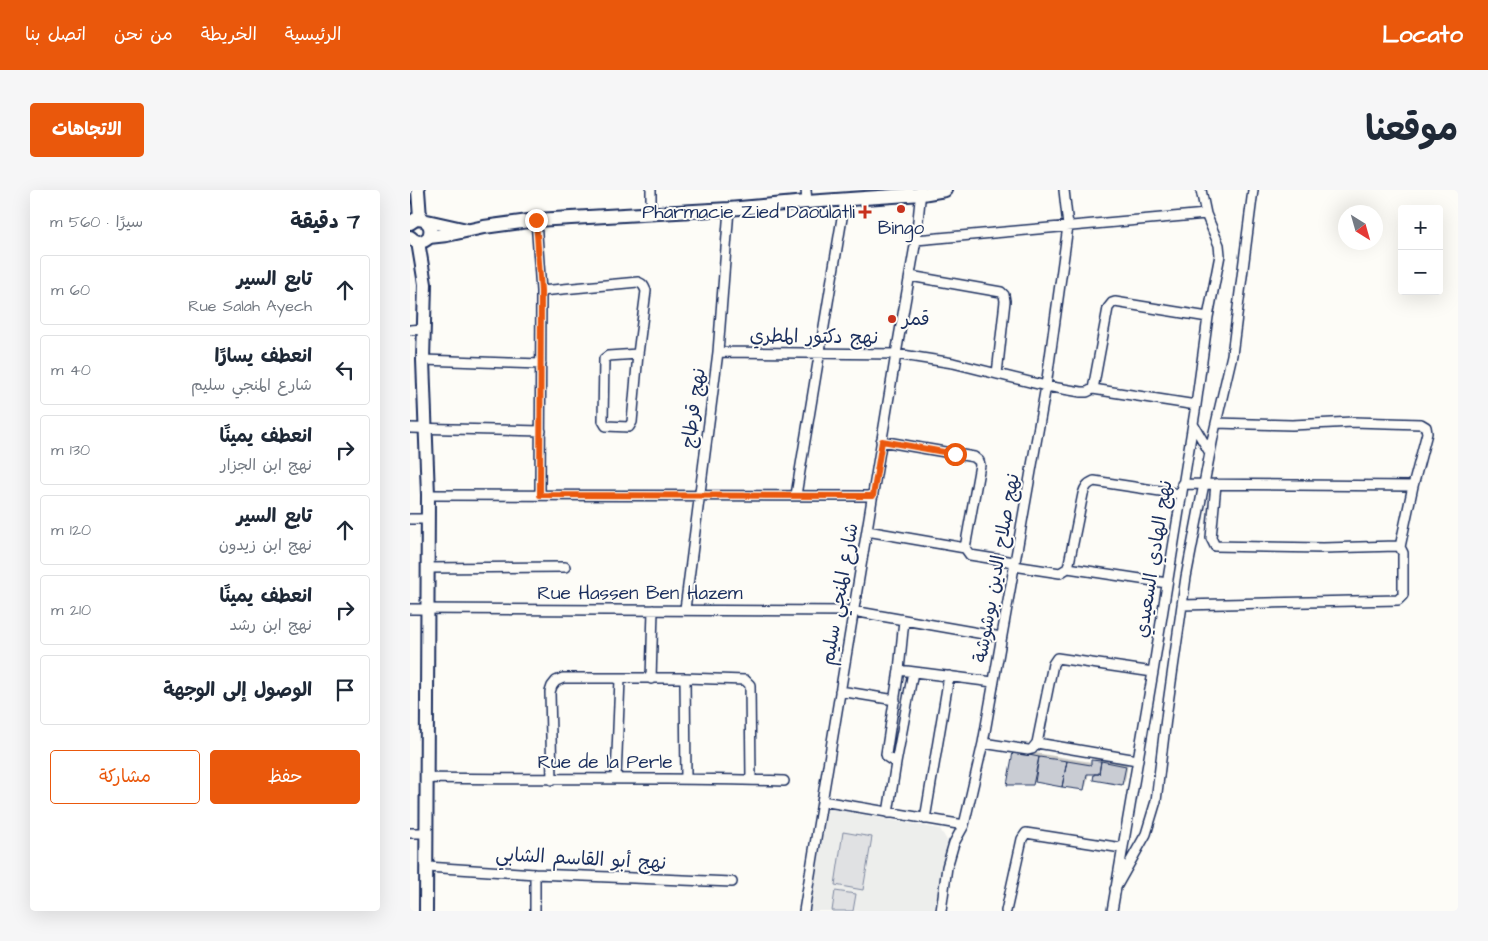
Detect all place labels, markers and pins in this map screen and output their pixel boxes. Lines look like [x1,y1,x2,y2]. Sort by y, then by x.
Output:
place label: Pharmacie Zied Daoulatli [642,199,855,226]
marker: Bingo [895,203,907,215]
marker: Pharmacie Zied Daoulatli [859,206,871,218]
place label: Bingo [878,215,924,243]
place label: قمر [900,306,930,333]
marker: قمر [886,313,898,325]

